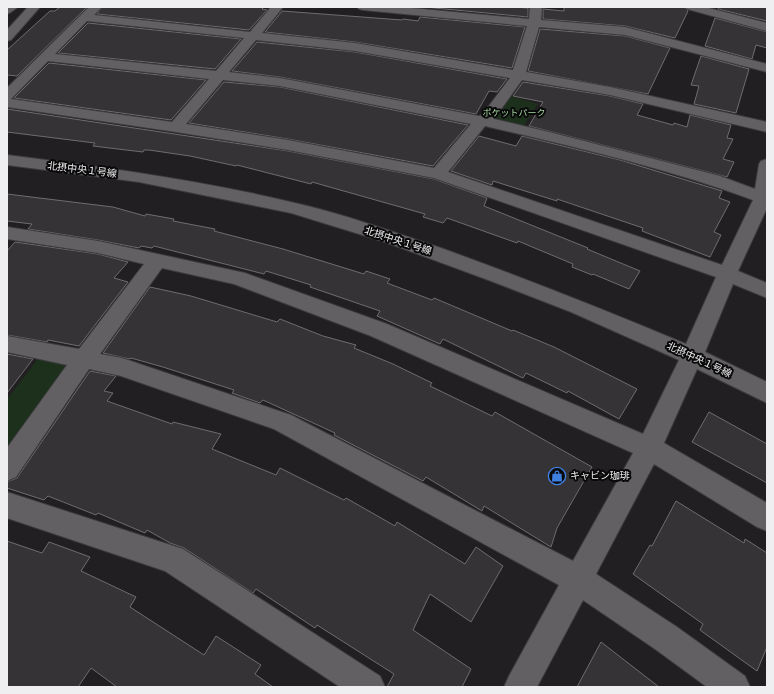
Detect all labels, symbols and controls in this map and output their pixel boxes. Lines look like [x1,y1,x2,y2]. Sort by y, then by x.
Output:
park label: ポケットパーク [482,108,546,118]
street label: 北摂中央１号線 [47,160,117,180]
street label: 北摂中央１号線 [363,224,433,258]
street label: 北摂中央１号線 [665,340,733,380]
shop icon: キャビン珈琲 [547,466,567,486]
place label: キャビン珈琲 [570,470,630,482]

